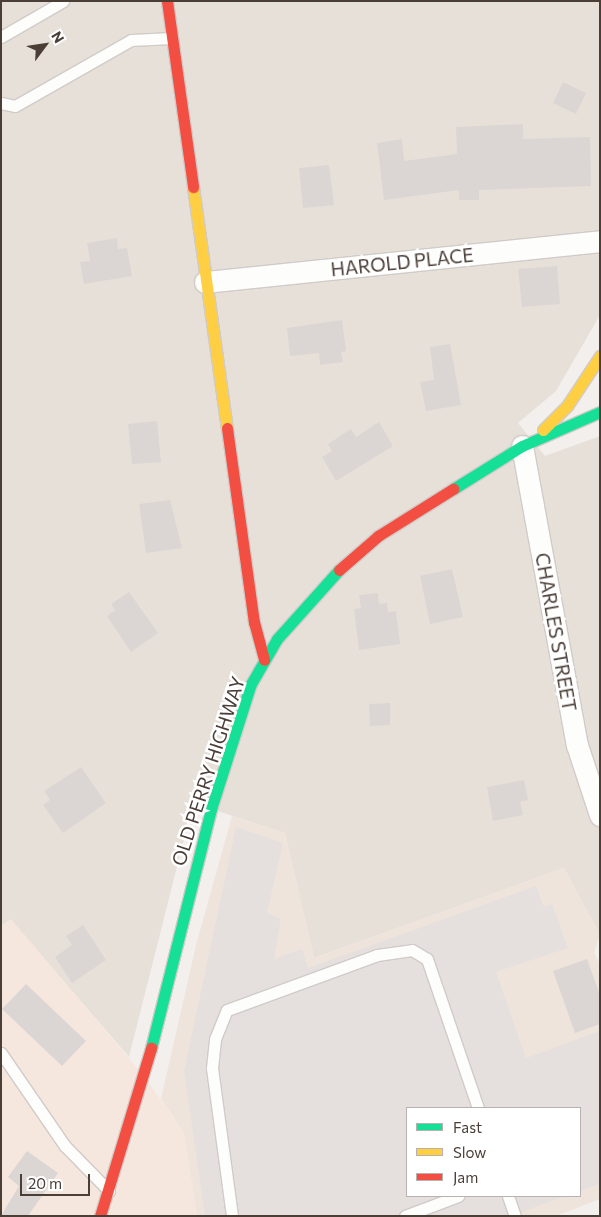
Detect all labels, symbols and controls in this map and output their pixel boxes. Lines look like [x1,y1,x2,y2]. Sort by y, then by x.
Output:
north arrow [20,20,70,70]
text: N [48,28,68,46]
street label: HAROLD PLACE [329,243,475,281]
street label: CHARLES STREET [531,551,581,713]
street label: OLD PERRY HIGHWAY [167,673,249,869]
legend [406,1107,581,1197]
text: Fast [453,1118,482,1136]
text: Slow [453,1143,486,1161]
scale bar [22,1164,92,1196]
text: Jam [453,1168,478,1186]
text: 20 m [28,1174,62,1192]

